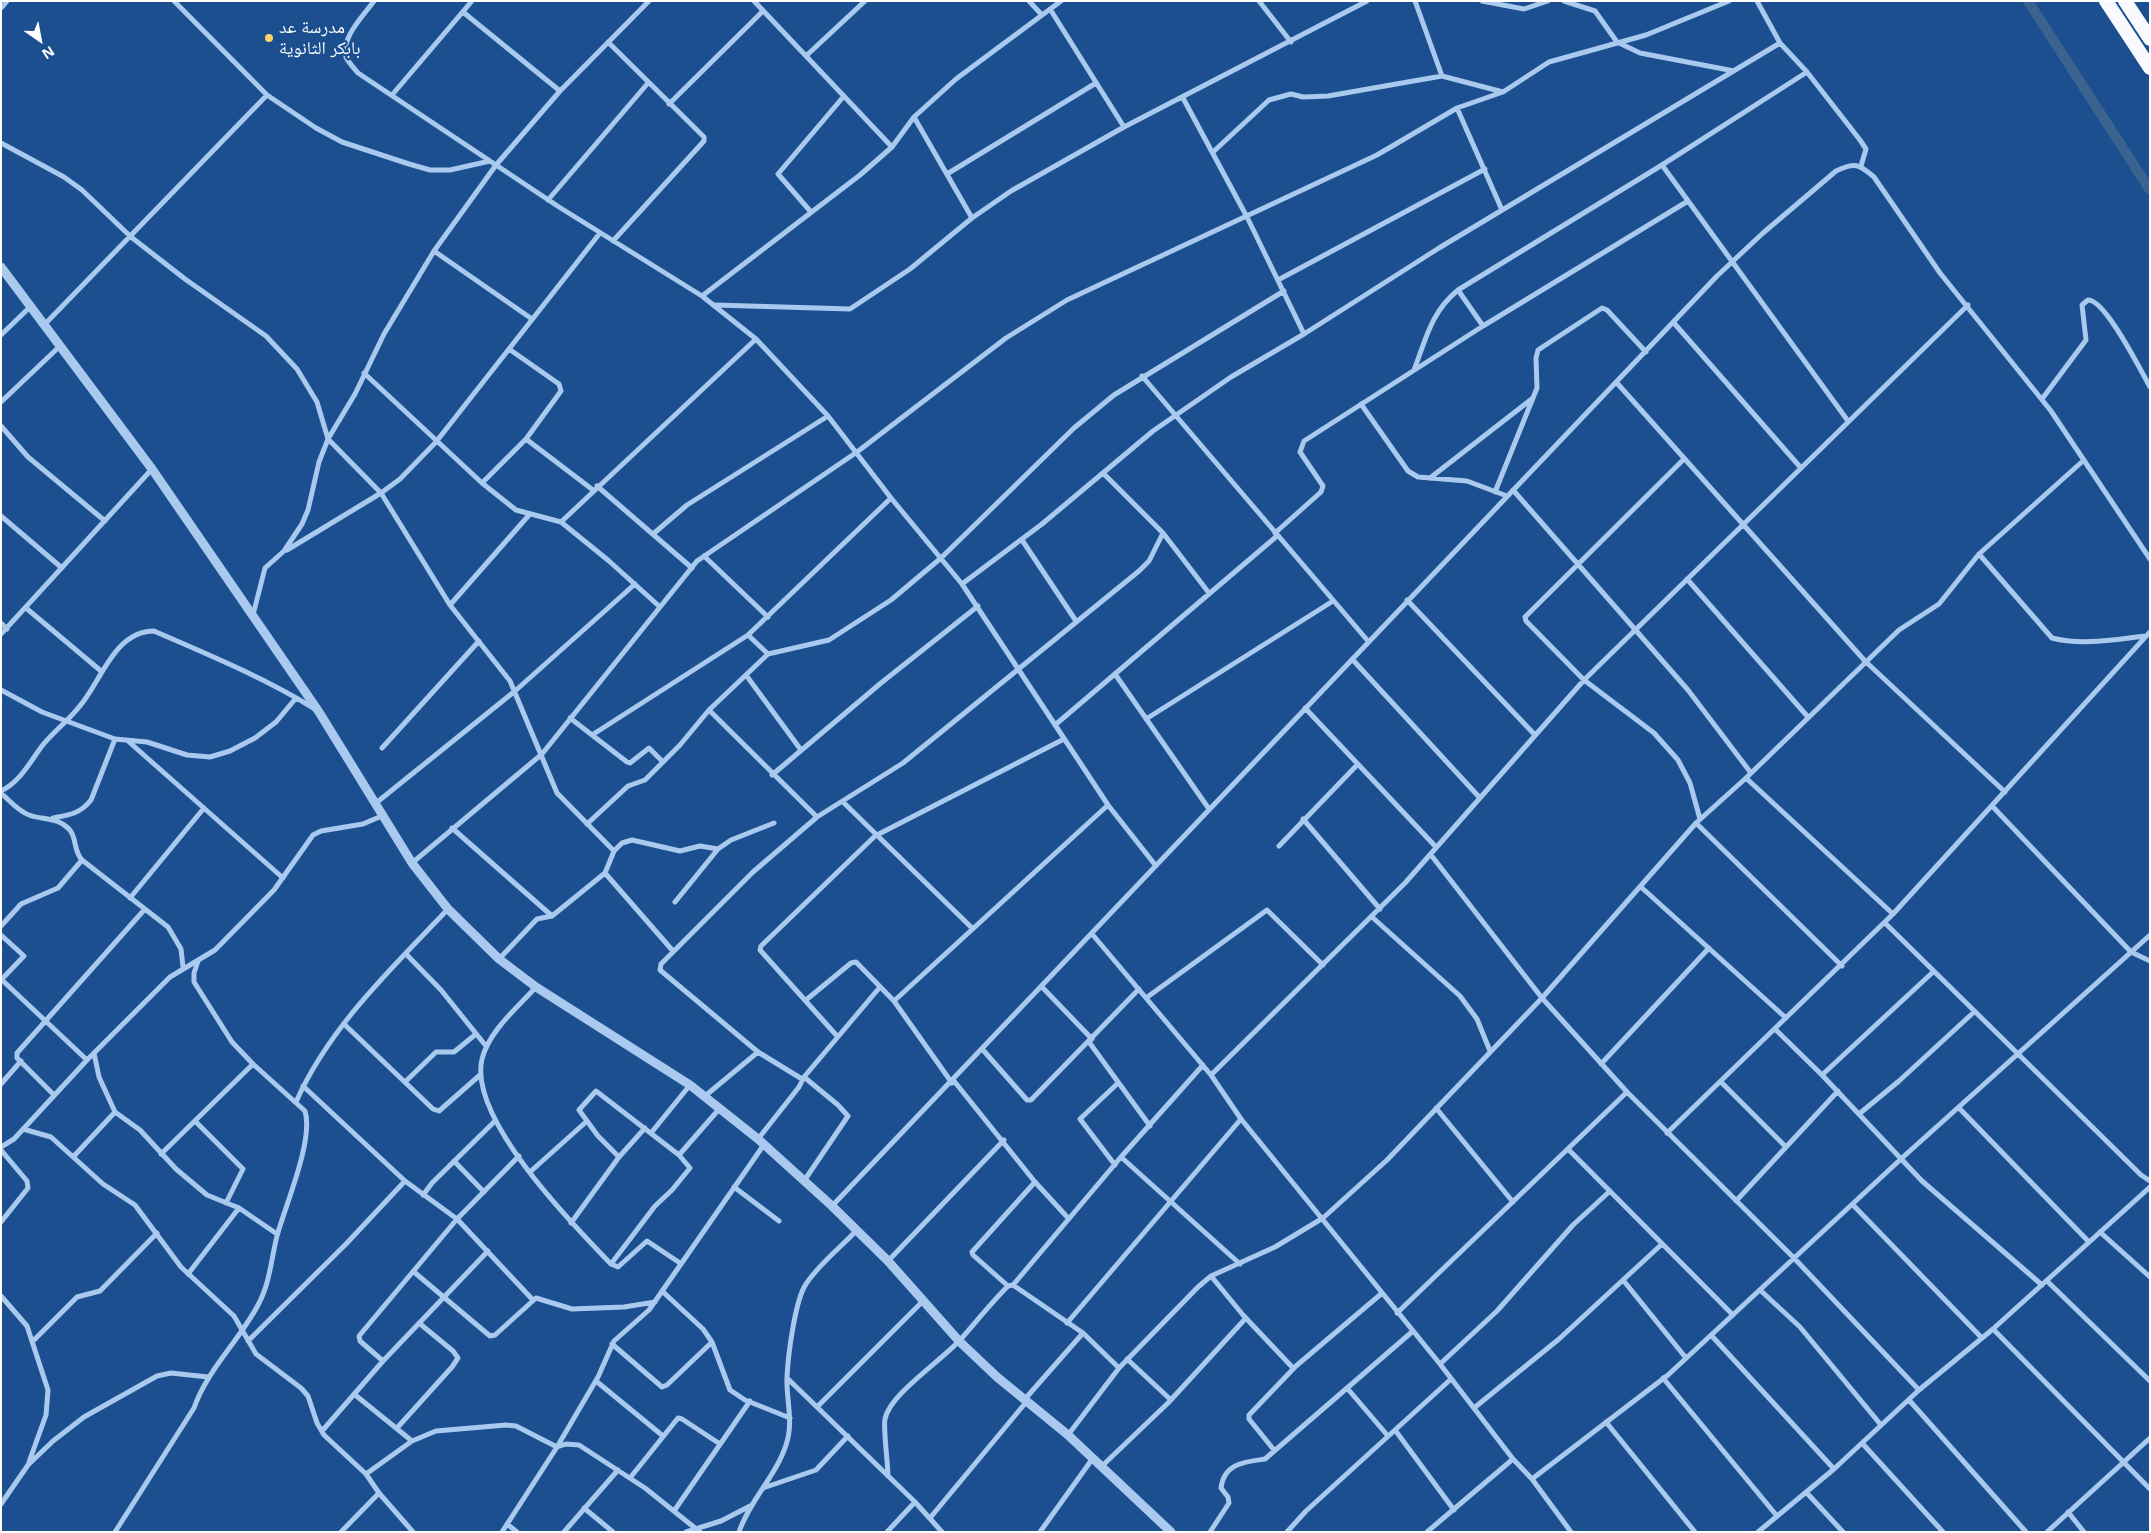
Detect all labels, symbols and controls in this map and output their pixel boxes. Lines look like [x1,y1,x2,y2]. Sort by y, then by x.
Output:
north arrow [15,15,65,65]
place label: مدرسة عد بابكر الثانوية [279,17,360,59]
marker: مدرسة عد بابكر الثانوية [263,32,275,44]
text: N [38,42,58,64]

